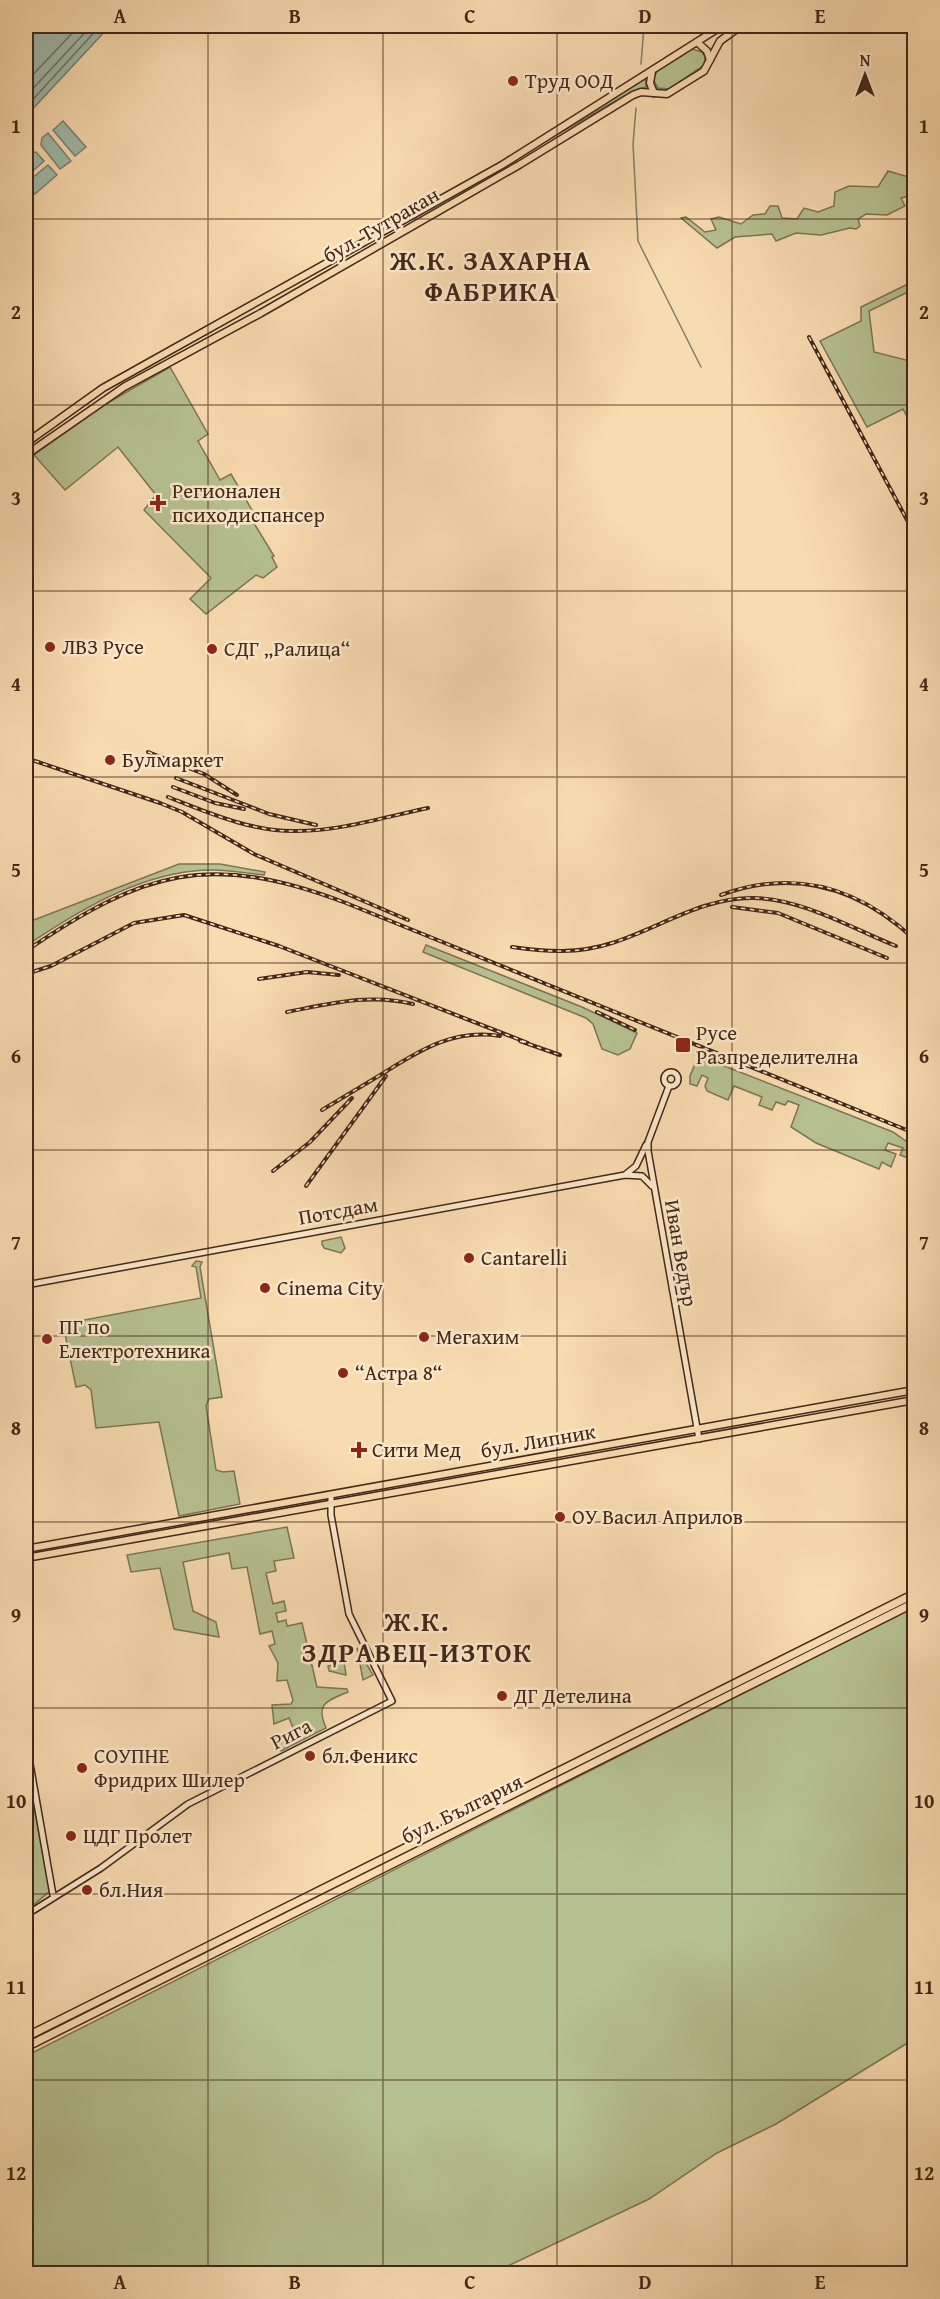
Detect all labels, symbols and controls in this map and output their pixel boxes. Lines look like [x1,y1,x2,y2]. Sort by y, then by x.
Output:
text: A [114,1,127,30]
text: B [289,1,301,30]
text: C [464,1,476,30]
text: D [638,1,652,30]
text: E [815,1,826,30]
north arrow [835,45,895,105]
text: N [860,48,871,72]
place label: Труд ООД [525,65,614,96]
marker: Труд ООД [506,74,520,88]
text: 1 [11,111,21,140]
text: 1 [919,111,929,140]
street label: бул. Тутракан [317,179,445,270]
district label: Ж.К. ЗАХАРНА ФАБРИКА [389,240,592,311]
text: 2 [11,297,21,326]
text: 2 [919,297,929,326]
place label: Регионален психодиспансер [172,475,325,530]
text: 3 [11,483,21,512]
text: 3 [919,483,929,512]
marker: Регионален психодиспансер [149,494,167,512]
place label: ЛВЗ Русе [62,631,144,662]
place label: СДГ „Ралица“ [224,633,350,664]
marker: ЛВЗ Русе [43,640,57,654]
marker: СДГ „Ралица“ [205,642,219,656]
text: 4 [11,669,21,698]
text: 4 [919,669,929,698]
place label: Булмаркет [122,744,223,775]
marker: Булмаркет [103,753,117,767]
text: 5 [11,855,21,884]
text: 5 [919,855,929,884]
place label: Русе Разпределителна [696,1017,858,1072]
marker: Русе Разпределителна [674,1036,692,1054]
text: 6 [11,1041,21,1070]
text: 6 [919,1041,929,1070]
street label: Потсдам [296,1188,380,1233]
street label: Иван Ведър [657,1197,706,1309]
text: 7 [11,1227,21,1256]
text: 7 [919,1227,929,1256]
place label: Cantarelli [481,1242,567,1273]
marker: Cantarelli [462,1251,476,1265]
place label: Cinema City [277,1272,383,1303]
marker: Cinema City [258,1281,272,1295]
place label: ПГ по Електротехника [59,1311,211,1366]
place label: Мегахим [436,1321,519,1352]
marker: Мегахим [417,1330,431,1344]
marker: ПГ по Електротехника [40,1332,54,1346]
place label: “Астра 8“ [355,1357,442,1388]
marker: “Астра 8“ [336,1366,350,1380]
text: 8 [11,1413,21,1442]
text: 8 [919,1413,929,1442]
street label: бул. Липник [478,1415,598,1466]
place label: Сити Мед [372,1434,461,1465]
marker: Сити Мед [350,1441,368,1459]
place label: ОУ Васил Априлов [572,1501,743,1532]
marker: ОУ Васил Априлов [553,1510,567,1524]
text: 9 [11,1600,21,1629]
text: 9 [919,1600,929,1629]
district label: Ж.К. ЗДРАВЕЦ-ИЗТОК [301,1601,533,1672]
place label: ДГ Детелина [513,1680,632,1711]
marker: ДГ Детелина [495,1689,509,1703]
street label: Рига [265,1710,317,1757]
place label: СОУПНЕ Фридрих Шилер [94,1740,245,1795]
place label: бл.Феникс [322,1740,418,1771]
marker: бл.Феникс [303,1749,317,1763]
marker: СОУПНЕ Фридрих Шилер [75,1761,89,1775]
street label: бул. България [396,1766,528,1851]
text: 10 [6,1786,26,1815]
text: 10 [914,1786,934,1815]
place label: ЦДГ Пролет [83,1820,192,1851]
marker: ЦДГ Пролет [64,1829,78,1843]
place label: бл.Ния [99,1874,164,1905]
marker: бл.Ния [80,1883,94,1897]
text: 11 [6,1972,26,2001]
text: 11 [914,1972,934,2001]
text: 12 [6,2158,26,2187]
text: 12 [914,2158,934,2187]
text: A [114,2267,127,2296]
text: B [289,2267,301,2296]
text: C [464,2267,476,2296]
text: D [638,2267,652,2296]
text: E [815,2267,826,2296]

